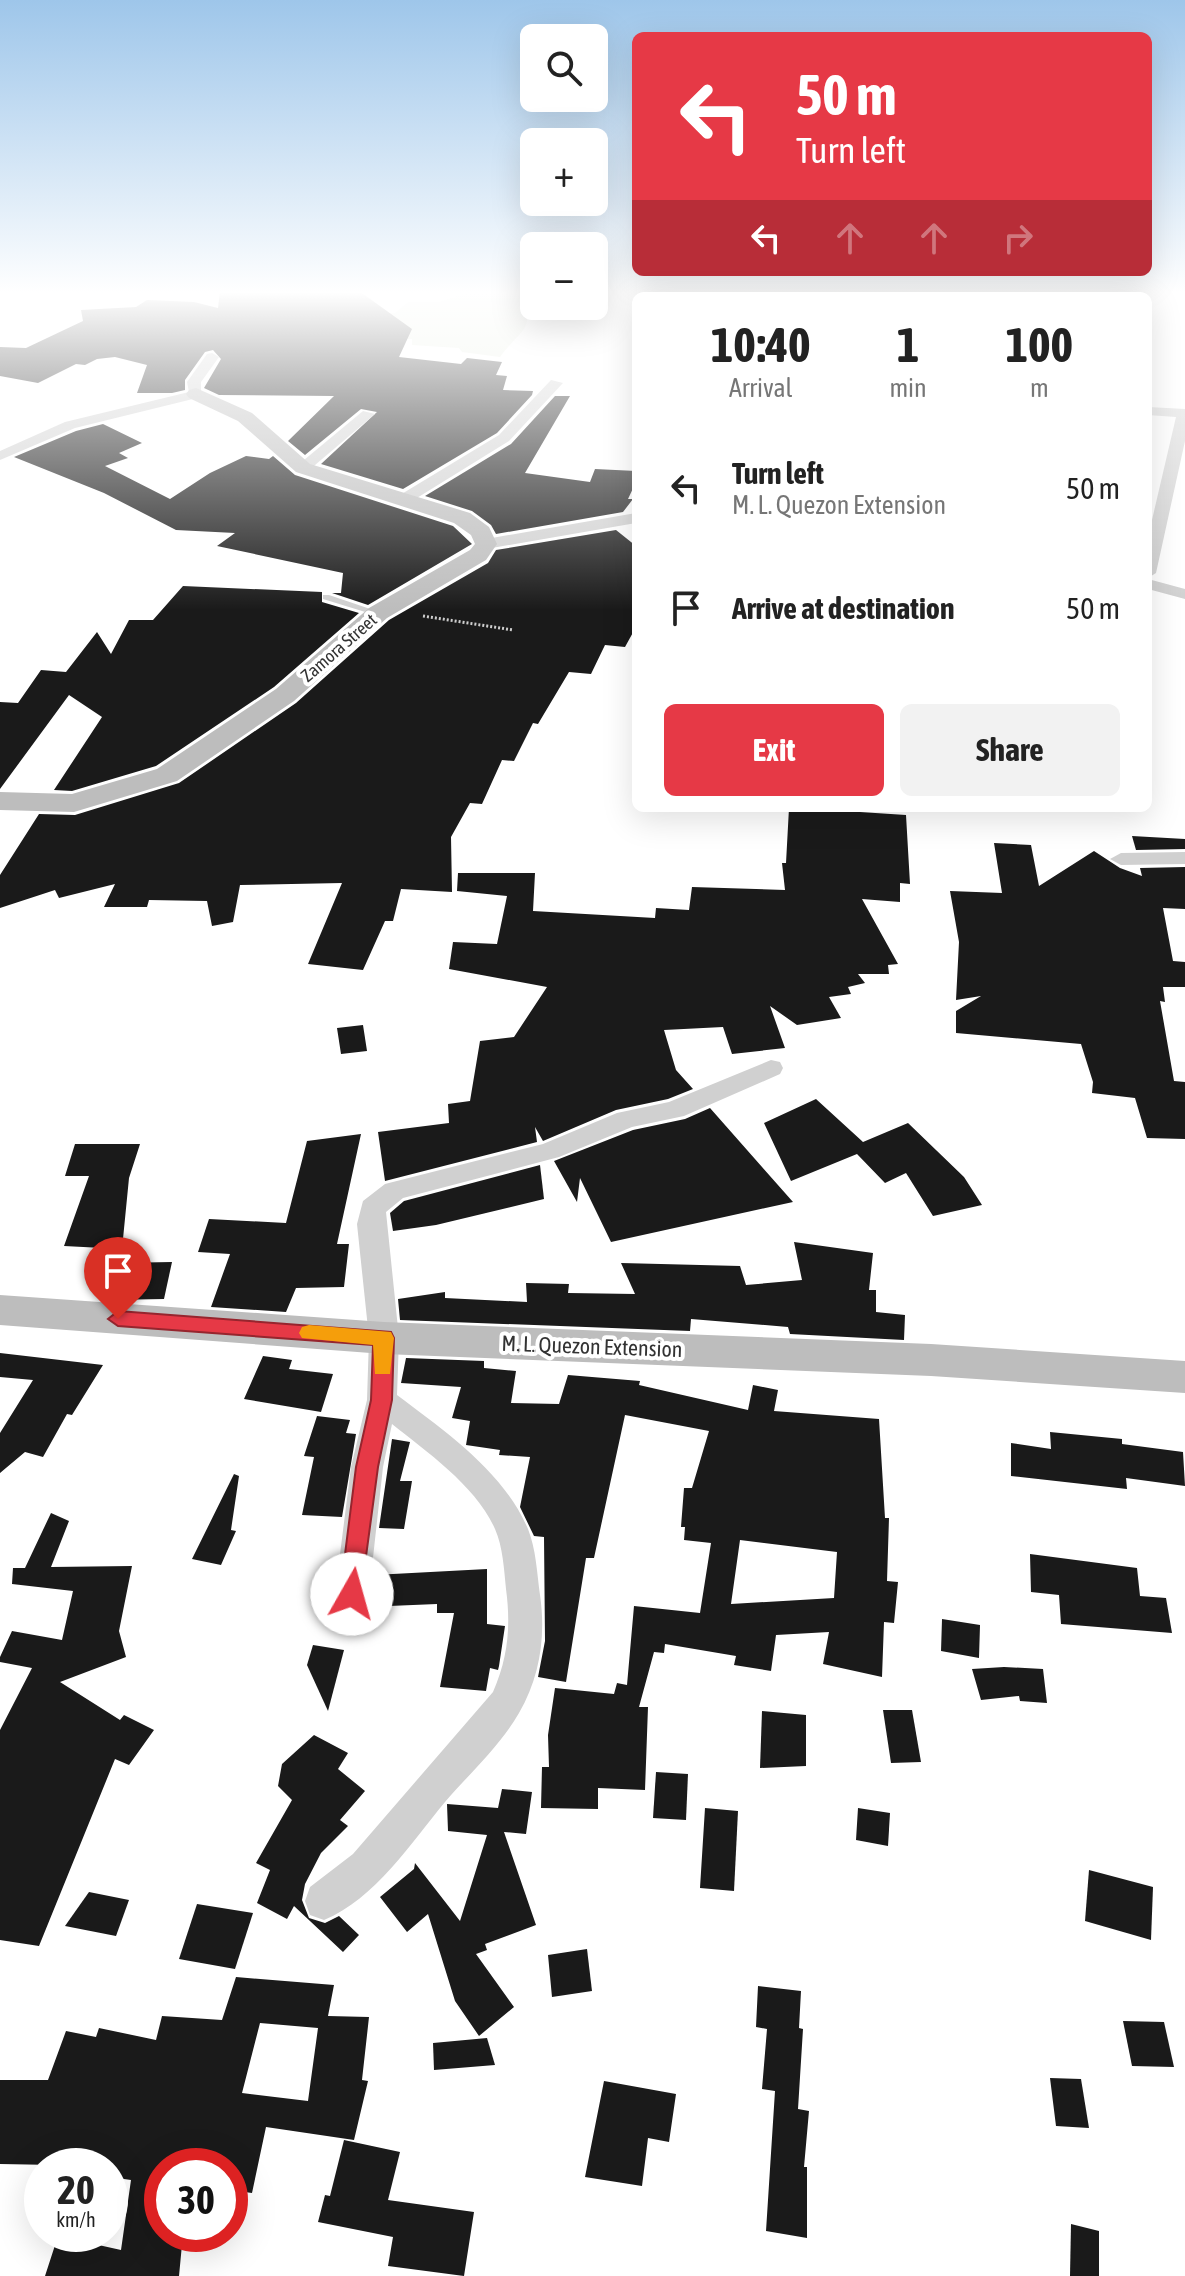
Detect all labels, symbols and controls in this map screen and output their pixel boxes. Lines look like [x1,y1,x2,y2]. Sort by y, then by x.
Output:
map controls [520,24,608,320]
button: search [520,24,608,112]
text: 50 m [796,63,897,127]
icon: left [664,64,768,168]
button: + [520,128,608,216]
text: Turn left [796,129,906,171]
icon: left [744,216,788,260]
icon: ahead [828,216,872,260]
icon: ahead [912,216,956,260]
icon: right [996,216,1040,260]
button: − [520,232,608,320]
text: 10:40 [711,317,811,372]
text: 1 [897,317,919,372]
text: 100 [1006,317,1073,372]
text: Arrival [729,373,792,403]
text: min [889,373,927,403]
text: m [1030,373,1049,403]
text: Turn left [732,456,824,490]
icon: left [664,466,708,510]
text: 50 m [1066,471,1120,505]
text: M. L. Quezon Extension [732,490,946,520]
icon: arrive [664,586,708,630]
text: Arrive at destination [732,591,954,625]
text: 50 m [1066,591,1120,625]
street label: Zamora Street [297,609,381,686]
button: Exit [664,704,884,796]
button: Share [900,704,1120,796]
pin [84,1237,152,1319]
icon: arrive [96,1249,140,1293]
street label: M. L. Quezon Extension [501,1330,683,1362]
position arrow [310,1552,394,1636]
speed limit sign: 30 [144,2148,248,2252]
text: 20 [57,2167,95,2212]
text: km/h [56,2208,96,2231]

